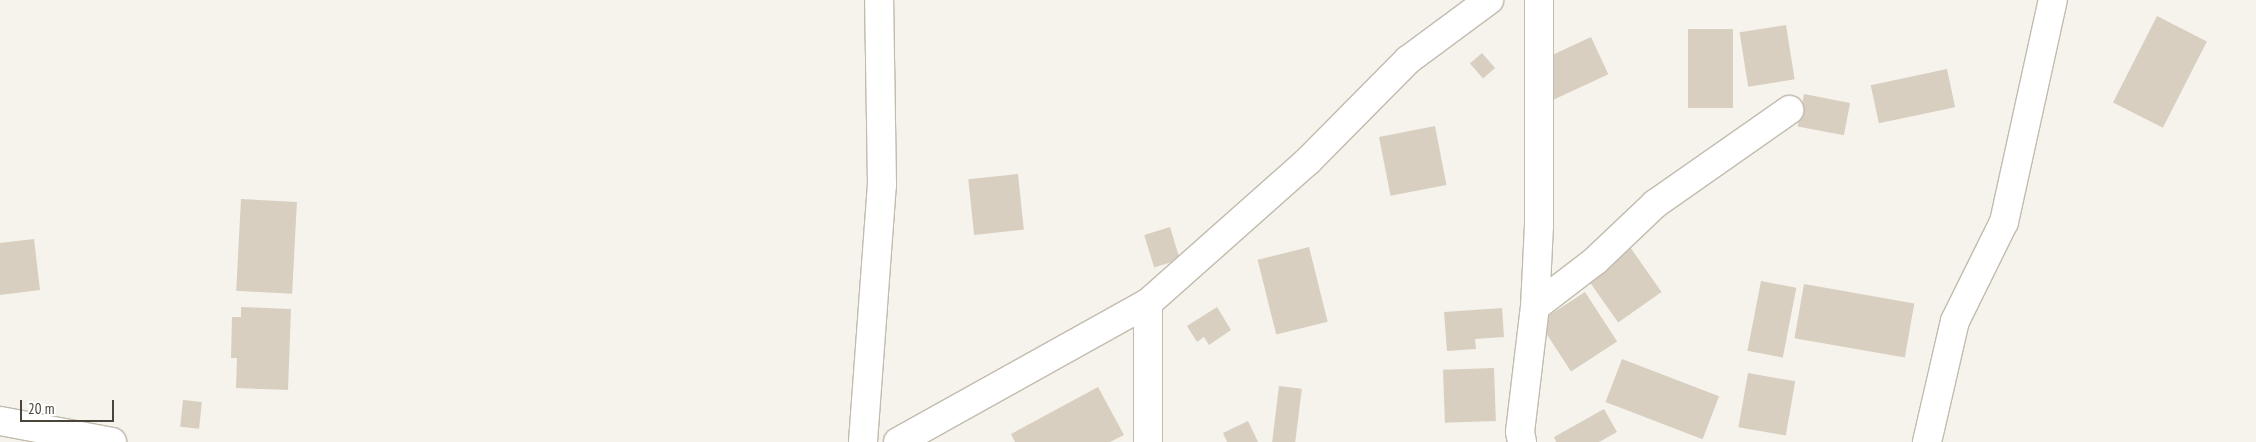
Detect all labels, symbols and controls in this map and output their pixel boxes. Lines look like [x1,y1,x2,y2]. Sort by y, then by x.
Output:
scale bar [22,390,116,422]
text: 20 m [28,399,54,418]

